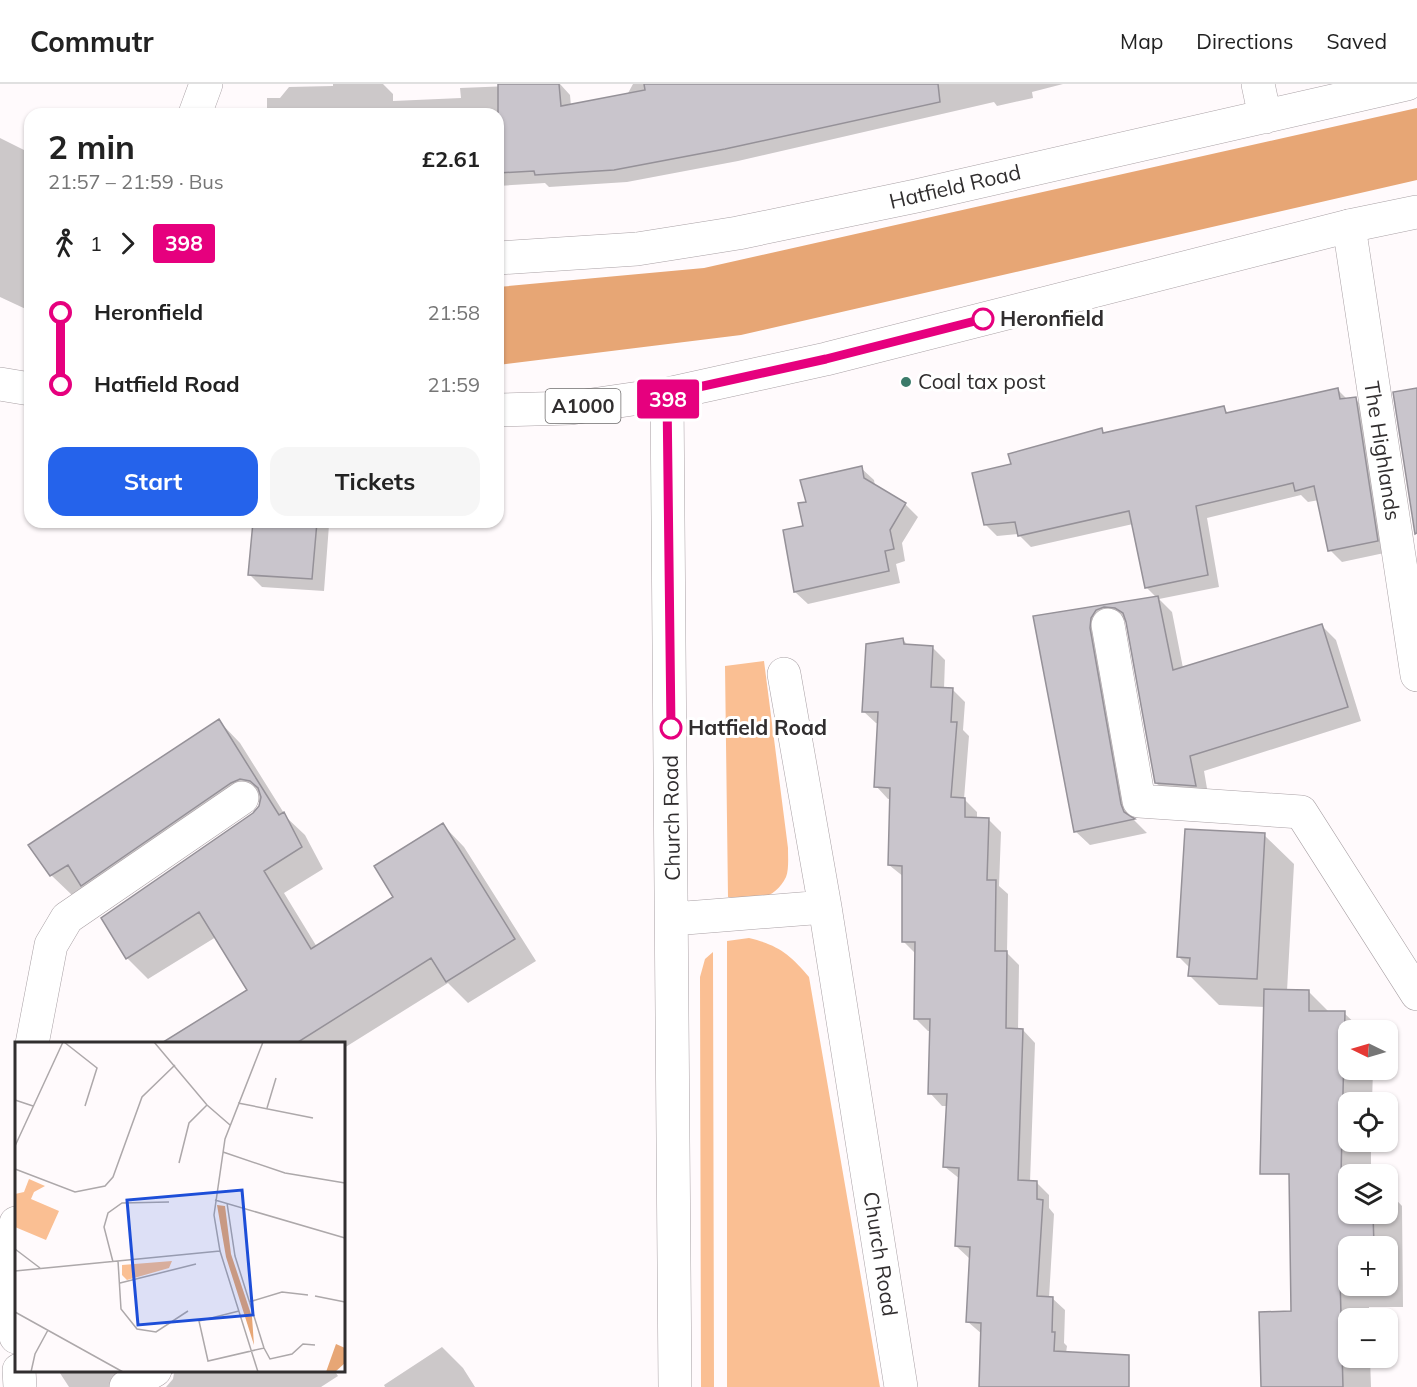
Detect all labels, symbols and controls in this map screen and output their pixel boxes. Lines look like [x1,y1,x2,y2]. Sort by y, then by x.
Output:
text: Commutr [30,24,153,59]
text: Map [1120,28,1163,54]
text: Directions [1196,28,1293,54]
text: Saved [1326,28,1387,54]
text: 2 min [48,126,135,167]
text: £2.61 [422,145,480,173]
street label: Hatfield Road [887,158,1023,214]
text: 21:57 – 21:59 · Bus [48,169,224,194]
icon: walk [48,227,81,260]
icon: forward [111,227,144,260]
text: 398 [165,230,203,256]
text: 1 [90,231,102,256]
text: Heronfield [94,298,203,326]
text: 21:58 [427,300,480,325]
place label: Heronfield [1000,305,1104,331]
marker: Heronfield [972,308,994,330]
place label: Coal tax post [918,368,1046,394]
text: Hatfield Road [94,370,240,398]
text: 21:59 [427,372,480,397]
marker: Coal tax post [899,375,913,389]
street label: The Highlands [1359,379,1407,522]
line badge: 398 [634,380,702,418]
text: 398 [649,386,687,412]
road number: A1000 [546,389,620,423]
button: Start [48,447,258,516]
button: Tickets [270,447,480,516]
place label: Hatfield Road [688,714,827,740]
marker: Hatfield Road [660,717,682,739]
street label: Church Road [657,755,685,881]
north arrow [1338,1020,1398,1080]
map controls [1338,1020,1398,1368]
inset map [15,1042,345,1372]
button: locate [1338,1092,1398,1152]
button: layers [1338,1164,1398,1224]
street label: Church Road [858,1190,904,1318]
button: + [1338,1236,1398,1296]
button: − [1338,1308,1398,1368]

